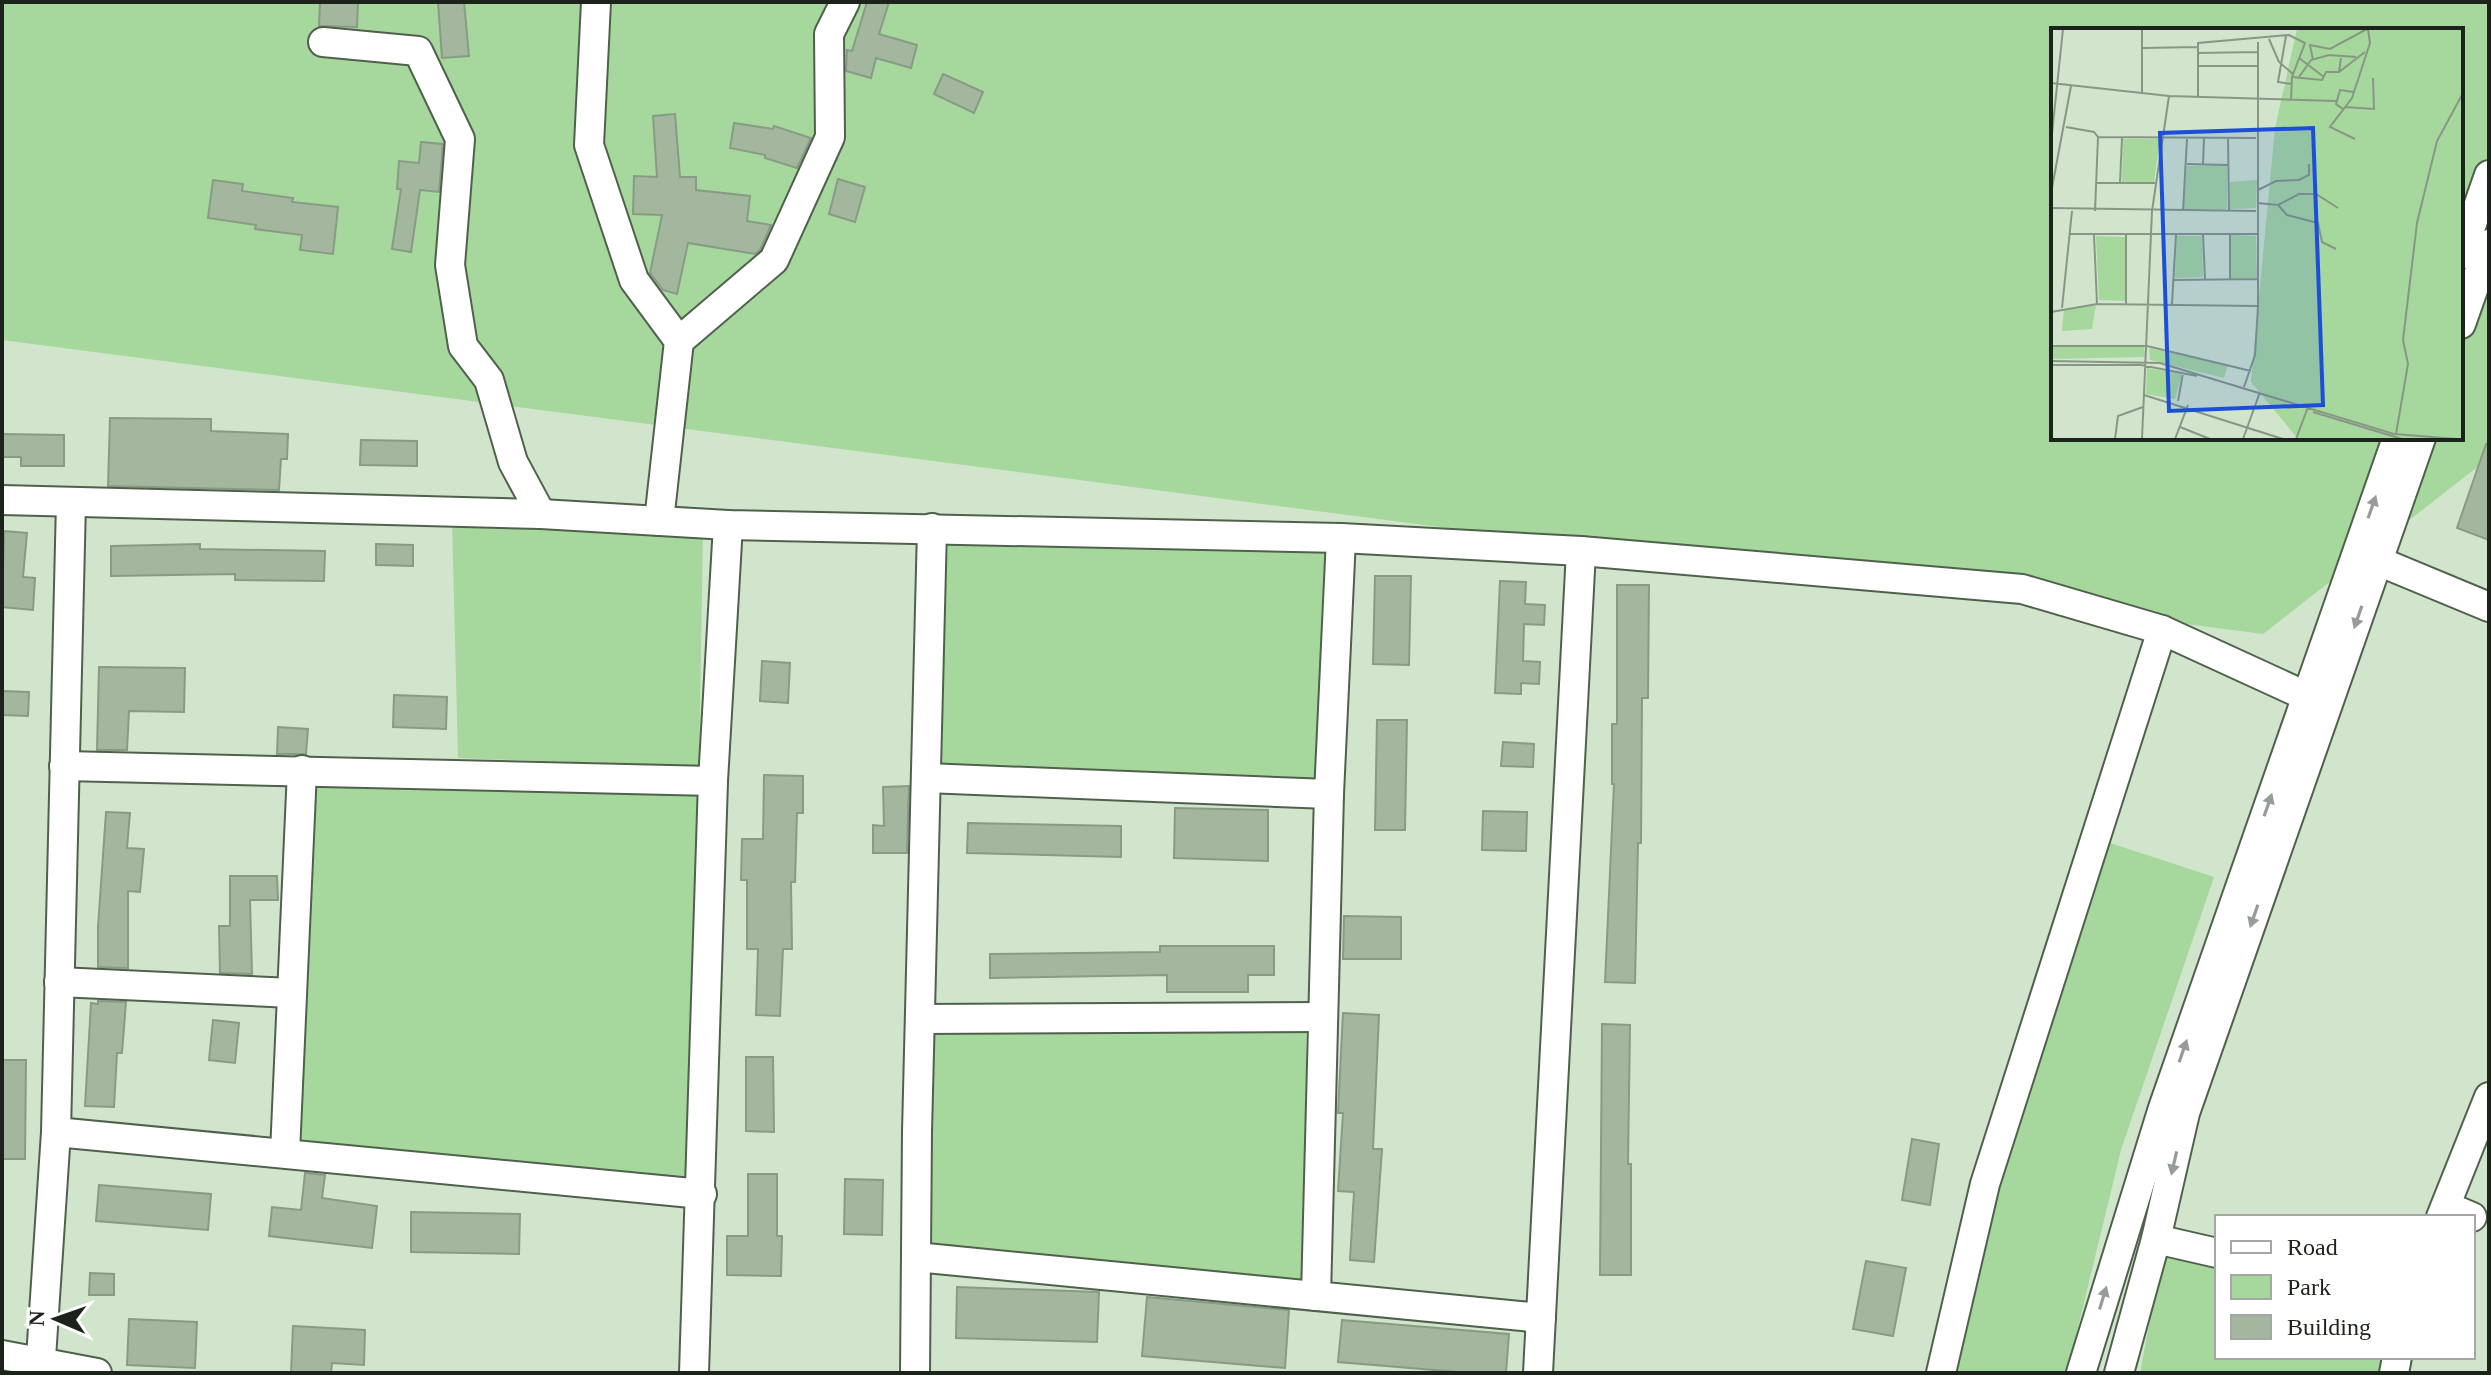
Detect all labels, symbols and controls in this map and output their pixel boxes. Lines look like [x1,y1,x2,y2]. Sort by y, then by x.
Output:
inset map [2051,28,2463,440]
one-way arrow [2367,495,2379,519]
one-way arrow [2352,606,2364,630]
one-way arrow [2263,793,2275,817]
one-way arrow [2248,904,2260,928]
one-way arrow [2177,1039,2189,1063]
one-way arrow [2167,1150,2180,1175]
legend [2215,1215,2475,1359]
text: Road [2287,1234,2338,1260]
text: Park [2287,1274,2331,1300]
north arrow [16,1279,96,1359]
one-way arrow [2097,1286,2110,1310]
text: N [24,1310,49,1327]
text: Building [2287,1314,2371,1340]

